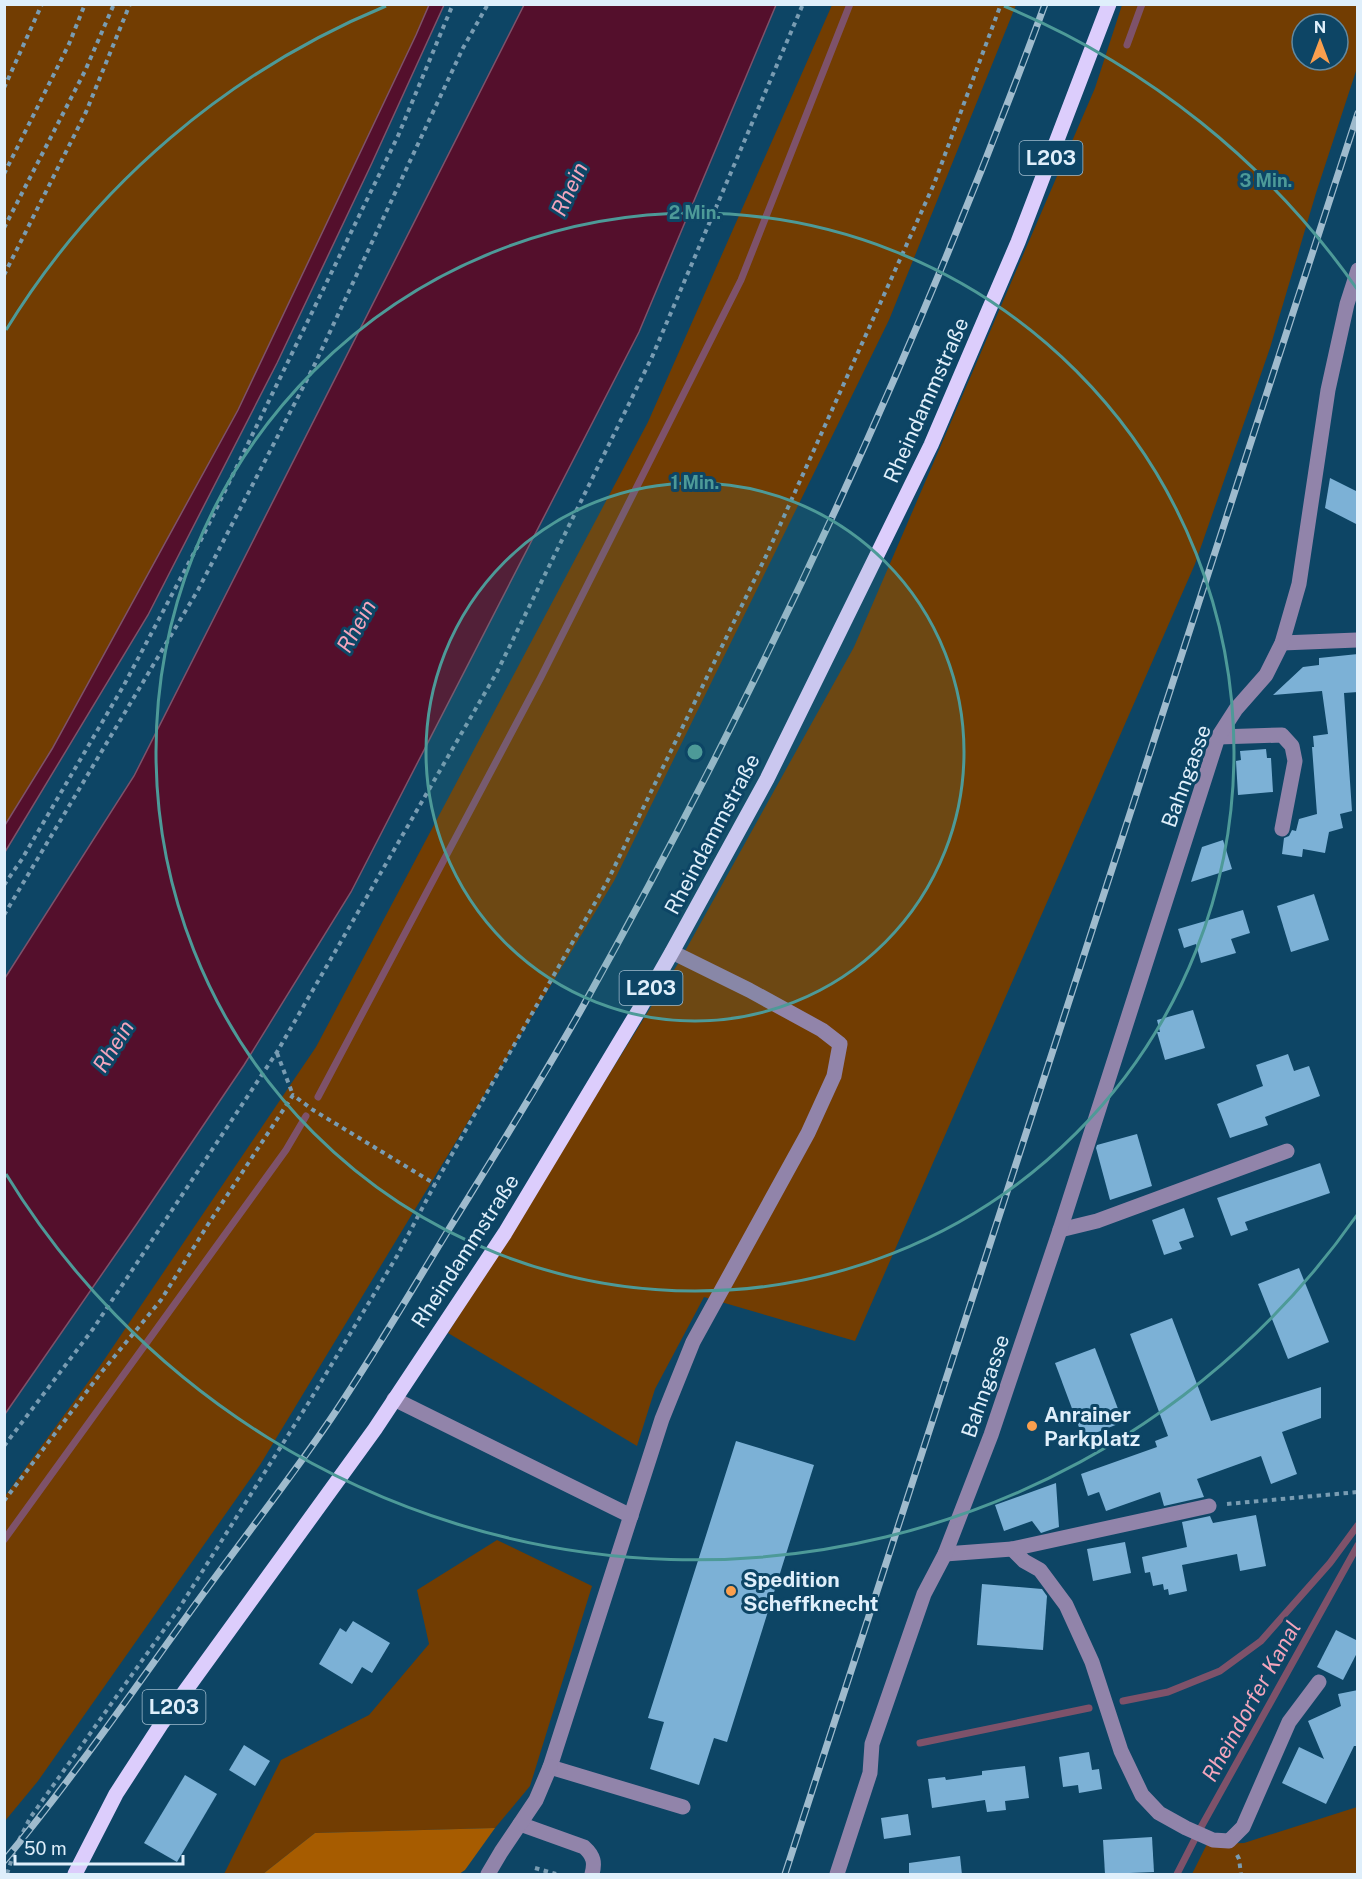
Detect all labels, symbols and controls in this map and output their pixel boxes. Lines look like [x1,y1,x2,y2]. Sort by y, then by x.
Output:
north arrow [1290,12,1350,72]
text: N [1314,18,1326,37]
road number: L203 [1020,141,1082,175]
water label: Rhein [545,158,593,220]
text: 3 Min. [1240,170,1292,191]
text: 2 Min. [669,202,721,223]
street label: Rheindammstraße [878,314,974,486]
text: 1 Min. [671,472,719,493]
water label: Rhein [331,595,381,657]
street label: Bahngasse [1156,721,1216,831]
centre of rings [685,742,705,762]
street label: Rheindammstraße [659,749,765,919]
road number: L203 [620,971,682,1005]
water label: Rhein [87,1015,139,1077]
street label: Rheindammstraße [406,1169,524,1333]
street label: Bahngasse [956,1331,1014,1441]
place label: Anrainer Parkplatz [1044,1402,1140,1451]
marker: Anrainer Parkplatz [1025,1419,1039,1433]
place label: Spedition Scheffknecht [743,1567,879,1616]
marker: Spedition Scheffknecht [724,1584,738,1598]
water label: Rheindorfer Kanal [1196,1616,1306,1786]
road number: L203 [142,1690,206,1724]
scale bar [15,1828,183,1866]
text: 50 m [24,1838,67,1859]

